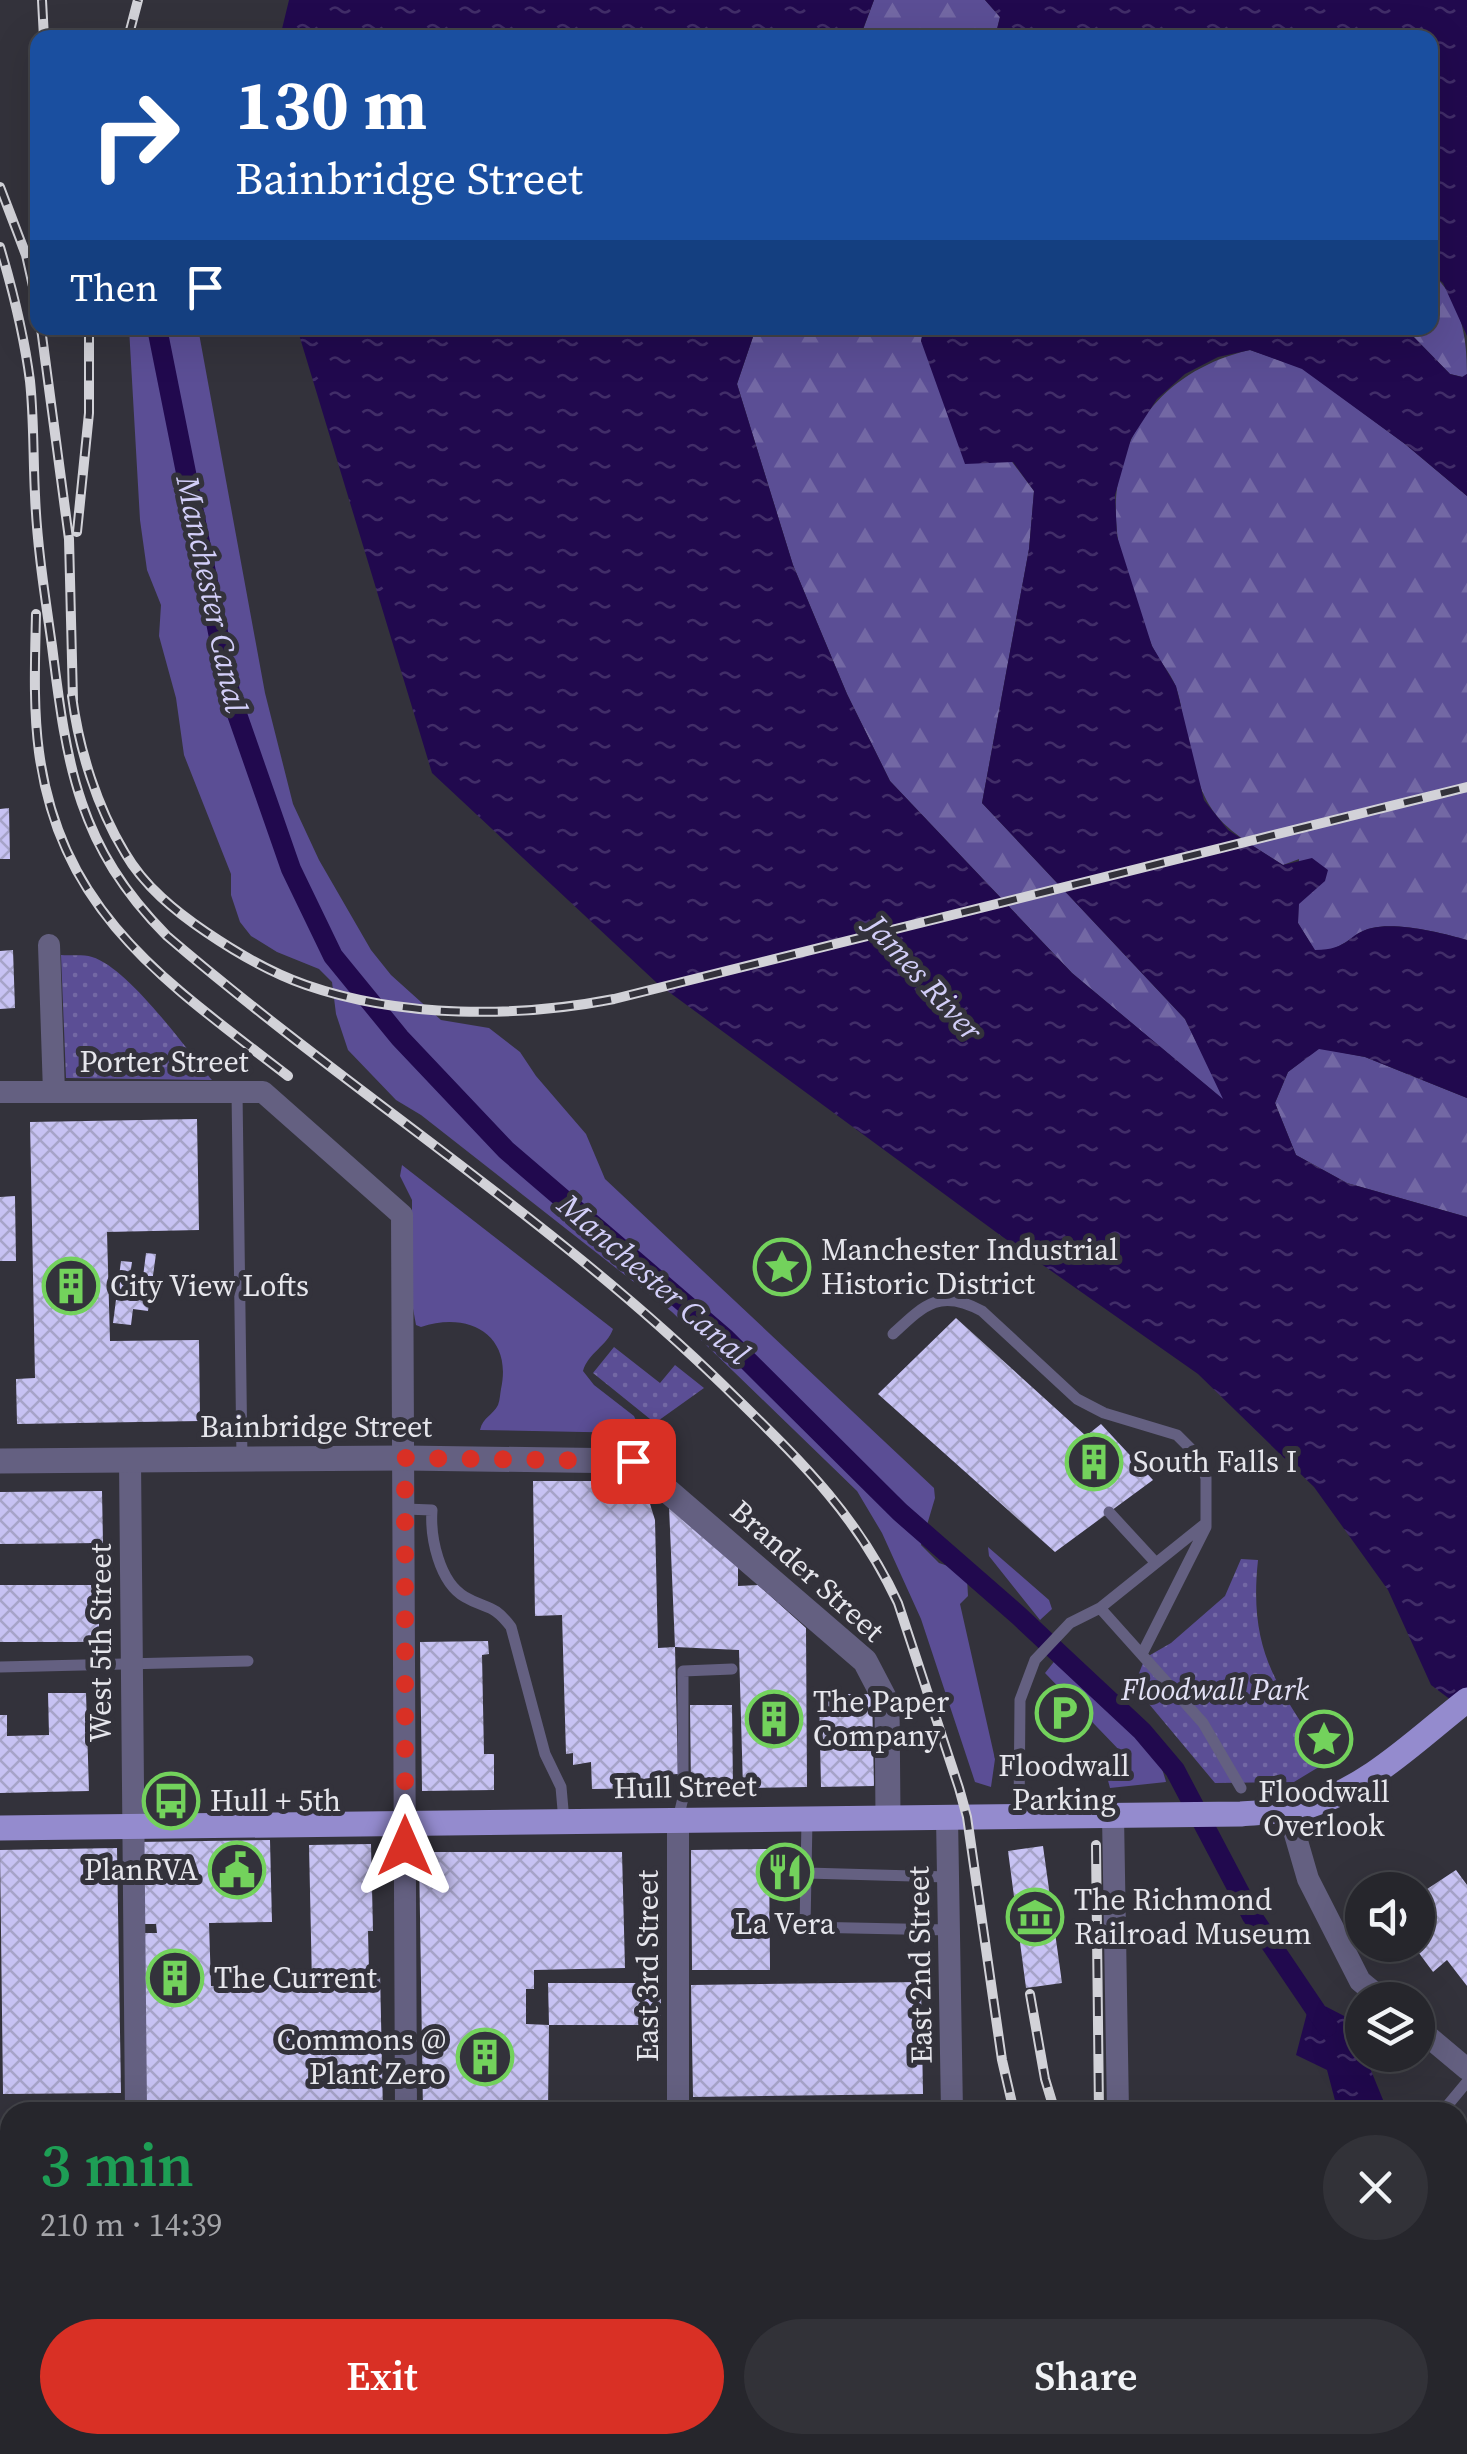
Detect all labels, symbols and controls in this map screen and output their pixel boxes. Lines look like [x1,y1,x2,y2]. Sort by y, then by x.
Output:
text: 130 m [235,56,427,152]
icon: right [70,70,200,200]
text: Bainbridge Street [235,147,583,209]
icon: arrive [178,260,233,315]
text: Then [70,262,158,314]
water label: Manchester Canal [165,470,259,717]
water label: James River [853,902,993,1052]
street label: Porter Street [79,1041,249,1082]
water label: Manchester Canal [548,1183,760,1375]
place label: Manchester Industrial Historic District [821,1229,1118,1304]
place icon: Manchester Industrial Historic District [752,1237,812,1297]
building icon: City View Lofts [41,1256,101,1316]
place label: City View Lofts [110,1265,309,1306]
street label: Bainbridge Street [200,1406,432,1447]
pin [591,1419,676,1504]
building icon: South Falls I [1064,1432,1124,1492]
icon: arrive [606,1434,661,1489]
place label: South Falls I [1133,1441,1297,1482]
street label: Brander Street [722,1490,893,1651]
street label: West 5th Street [80,1543,121,1743]
park label: Floodwall Park [1120,1669,1310,1710]
place label: The Paper Company [813,1681,950,1756]
parking icon: Floodwall Parking [1034,1683,1094,1743]
building icon: The Paper Company [744,1689,804,1749]
place icon: Floodwall Overlook [1294,1709,1354,1769]
place label: Floodwall Parking [998,1745,1130,1820]
street label: Hull Street [613,1765,757,1808]
bus stop icon: Hull + 5th [141,1771,201,1831]
place label: Floodwall Overlook [1258,1771,1390,1846]
place label: Hull + 5th [210,1780,341,1821]
position arrow [353,1794,457,1898]
public building icon: PlanRVA [207,1840,267,1900]
restaurant icon: La Vera [755,1842,815,1902]
place label: PlanRVA [84,1849,198,1890]
street label: East 2nd Street [897,1865,942,2064]
street label: East 3rd Street [627,1870,668,2062]
map controls [1345,1872,1435,2072]
button: sound [1345,1872,1435,1962]
place label: The Richmond Railroad Museum [1074,1879,1312,1954]
museum icon: The Richmond Railroad Museum [1005,1887,1065,1947]
place label: La Vera [735,1903,836,1944]
building icon: The Current [145,1948,205,2008]
place label: The Current [214,1957,377,1998]
button: layers [1345,1982,1435,2072]
place label: Commons @ Plant Zero [277,2019,446,2094]
building icon: Commons @ Plant Zero [455,2027,515,2087]
text: 3 min [40,2124,194,2206]
button: close [1323,2135,1428,2240]
text: 210 m · 14:39 [40,2203,222,2247]
button: Exit [40,2319,724,2434]
button: Share [744,2319,1428,2434]

